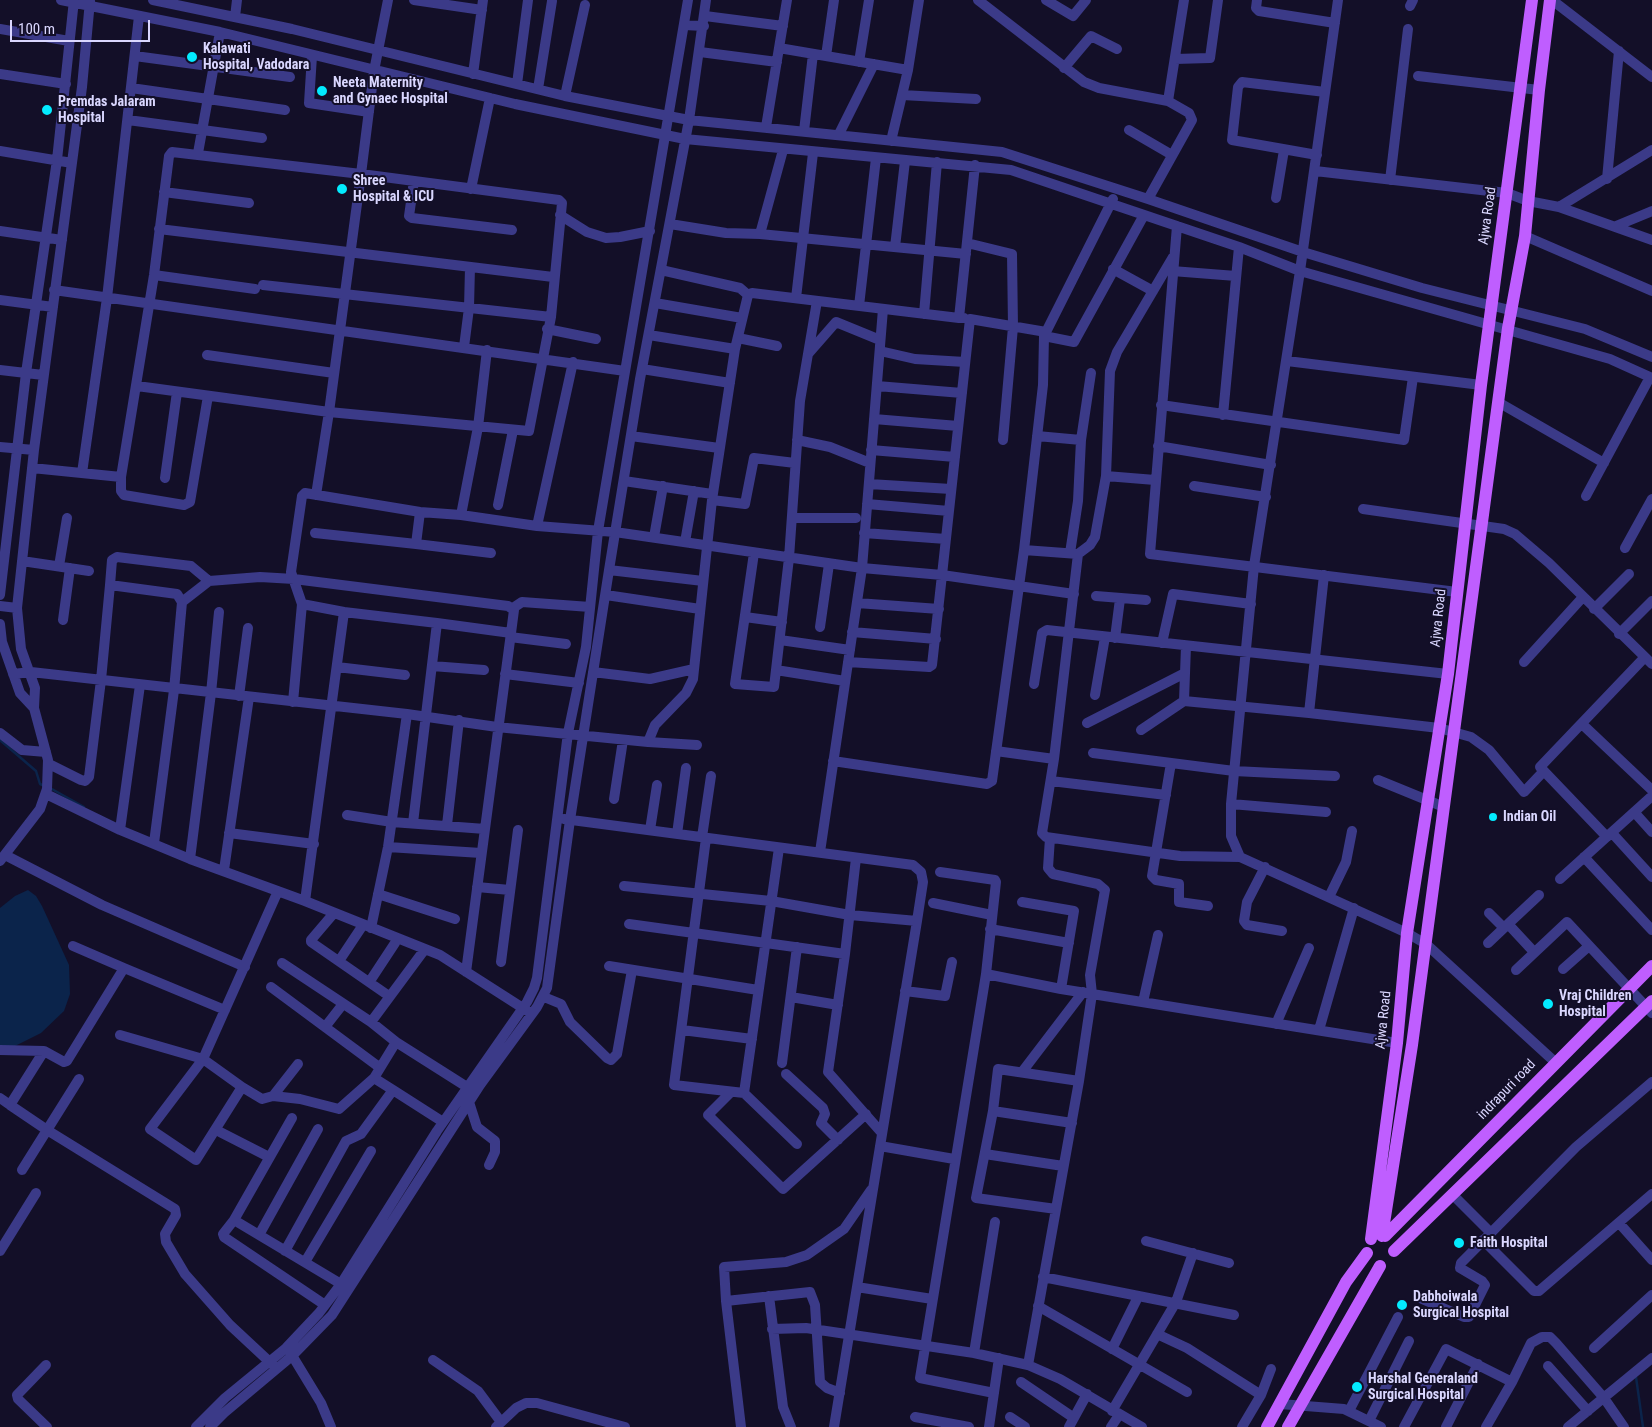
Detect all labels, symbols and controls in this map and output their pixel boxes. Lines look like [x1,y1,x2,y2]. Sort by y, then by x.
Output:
scale bar [12,10,152,42]
text: 100 m [18,20,55,38]
place label: Kalawati Hospital, Vadodara [203,41,309,74]
marker: Kalawati Hospital, Vadodara [185,50,199,64]
place label: Neeta Maternity and Gynaec Hospital [333,75,448,108]
marker: Neeta Maternity and Gynaec Hospital [315,84,329,98]
place label: Premdas Jalaram Hospital [58,94,156,126]
marker: Premdas Jalaram Hospital [40,103,54,117]
place label: Shree Hospital & ICU [353,173,434,206]
marker: Shree Hospital & ICU [335,182,349,196]
street label: Ajwa Road [1476,186,1500,246]
street label: Ajwa Road [1428,588,1450,648]
place label: Indian Oil [1503,809,1556,825]
marker: Indian Oil [1487,811,1499,823]
place label: Vraj Children Hospital [1559,988,1632,1020]
street label: Ajwa Road [1373,990,1395,1050]
marker: Vraj Children Hospital [1541,997,1555,1011]
street label: indrapuri road [1474,1057,1540,1123]
place label: Faith Hospital [1470,1235,1548,1251]
marker: Faith Hospital [1452,1236,1466,1250]
place label: Dabhoiwala Surgical Hospital [1413,1289,1509,1321]
marker: Dabhoiwala Surgical Hospital [1395,1298,1409,1312]
place label: Harshal Generaland Surgical Hospital [1368,1371,1478,1404]
marker: Harshal Generaland Surgical Hospital [1350,1380,1364,1394]

